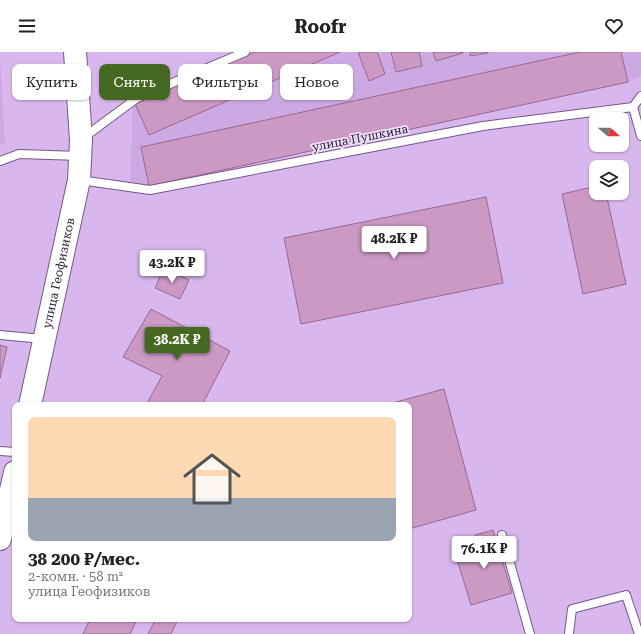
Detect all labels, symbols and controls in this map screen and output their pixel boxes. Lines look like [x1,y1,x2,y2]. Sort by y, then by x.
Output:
icon: menu [16,15,38,37]
icon: heart [603,15,625,37]
text: Roofr [294,16,347,37]
chip: Купить [12,64,91,100]
chip: Снять [99,64,170,100]
chip: Фильтры [178,64,272,100]
chip: Новое [280,64,353,100]
north arrow [589,112,629,152]
map controls [589,112,629,200]
street label: улица Пушкина [311,122,410,154]
button: layers [589,160,629,200]
street label: улица Геофизиков [40,216,78,330]
pin: 48.2K ₽ [357,226,431,260]
text: 48.2K ₽ [371,231,417,246]
pin: 43.2K ₽ [135,250,209,284]
text: 43.2K ₽ [149,255,195,270]
pin: 38.2K ₽ [140,327,214,361]
text: 38.2K ₽ [154,332,200,347]
icon: home [176,443,248,515]
pin: 76.1K ₽ [447,536,521,570]
text: 76.1K ₽ [461,541,507,556]
text: 38 200 ₽/мес. [28,549,140,569]
text: 2-комн. · 58 m² [28,569,123,584]
text: улица Геофизиков [28,584,150,599]

